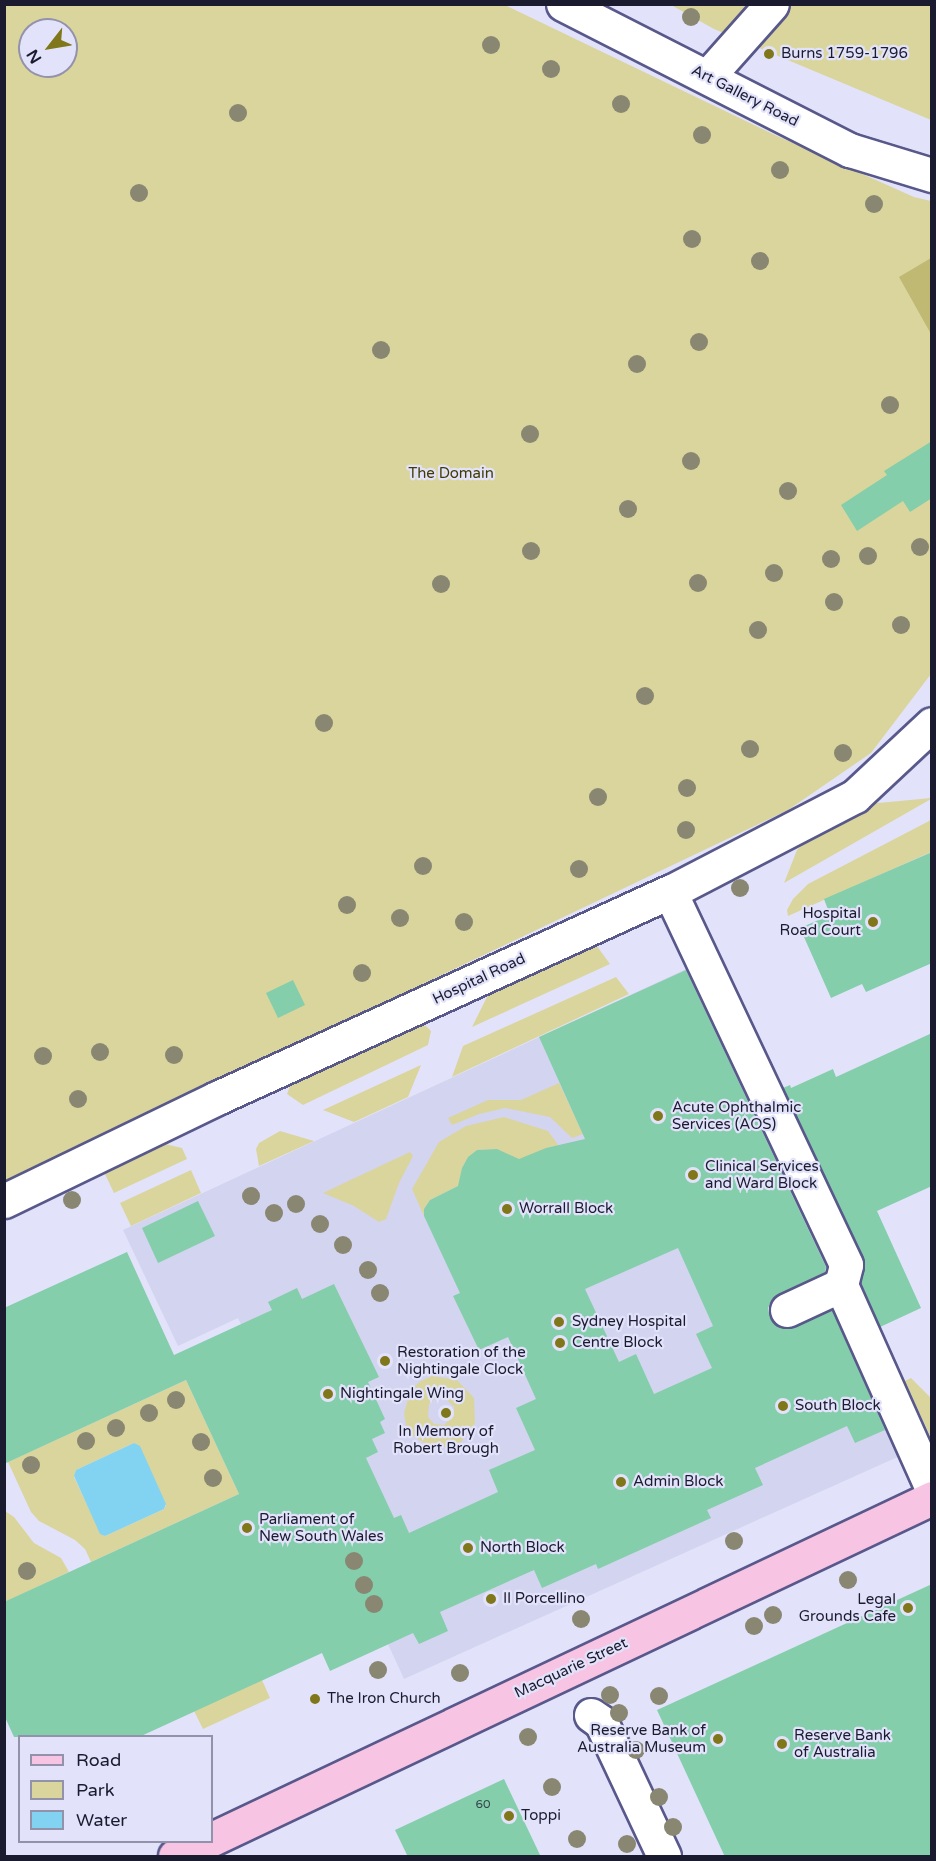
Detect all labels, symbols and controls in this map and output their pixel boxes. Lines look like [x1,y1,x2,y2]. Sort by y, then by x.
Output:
north arrow [18,18,78,78]
place label: Burns 1759-1796 [781,45,908,63]
text: N [22,46,46,67]
marker: Burns 1759-1796 [762,47,776,61]
street label: Art Gallery Road [689,61,801,131]
park label: The Domain [408,465,494,483]
place label: Hospital Road Court [779,904,861,939]
marker: Hospital Road Court [866,915,880,929]
street label: Hospital Road [430,950,528,1008]
place label: Acute Ophthalmic Services (AOS) [672,1098,801,1133]
marker: Acute Ophthalmic Services (AOS) [649,1107,667,1125]
place label: Clinical Services and Ward Block [705,1157,819,1192]
marker: Clinical Services and Ward Block [686,1168,700,1182]
place label: Worrall Block [519,1200,613,1218]
marker: Worrall Block [500,1202,514,1216]
marker: Sydney Hospital [550,1313,568,1331]
place label: Sydney Hospital [572,1313,686,1331]
place label: Centre Block [572,1334,663,1352]
marker: Centre Block [553,1336,567,1350]
place label: Restoration of the Nightingale Clock [397,1343,526,1378]
marker: Restoration of the Nightingale Clock [378,1354,392,1368]
place label: Nightingale Wing [340,1385,464,1403]
marker: Nightingale Wing [321,1387,335,1401]
place label: South Block [795,1397,881,1415]
marker: South Block [776,1399,790,1413]
marker: In Memory of Robert Brough [439,1406,453,1420]
place label: In Memory of Robert Brough [393,1422,499,1457]
place label: Admin Block [633,1473,723,1491]
marker: Admin Block [614,1475,628,1489]
place label: Parliament of New South Wales [259,1510,384,1545]
marker: Parliament of New South Wales [240,1521,254,1535]
place label: North Block [480,1539,565,1557]
marker: North Block [461,1541,475,1555]
place label: Il Porcellino [503,1590,585,1608]
place label: Legal Grounds Cafe [799,1590,896,1625]
marker: Il Porcellino [484,1592,498,1606]
marker: Legal Grounds Cafe [901,1601,915,1615]
street label: Macquarie Street [512,1634,630,1702]
place label: The Iron Church [327,1690,441,1708]
marker: The Iron Church [308,1692,322,1706]
place label: Reserve Bank of Australia Museum [577,1721,706,1756]
place label: Reserve Bank of Australia [794,1726,891,1761]
marker: Reserve Bank of Australia Museum [711,1732,725,1746]
legend [18,1735,213,1843]
marker: Reserve Bank of Australia [775,1737,789,1751]
text: Road [76,1749,121,1771]
text: Park [76,1779,114,1801]
house number: 60 [475,1798,491,1812]
place label: Toppi [521,1807,561,1825]
text: Water [76,1809,127,1831]
marker: Toppi [502,1809,516,1823]

